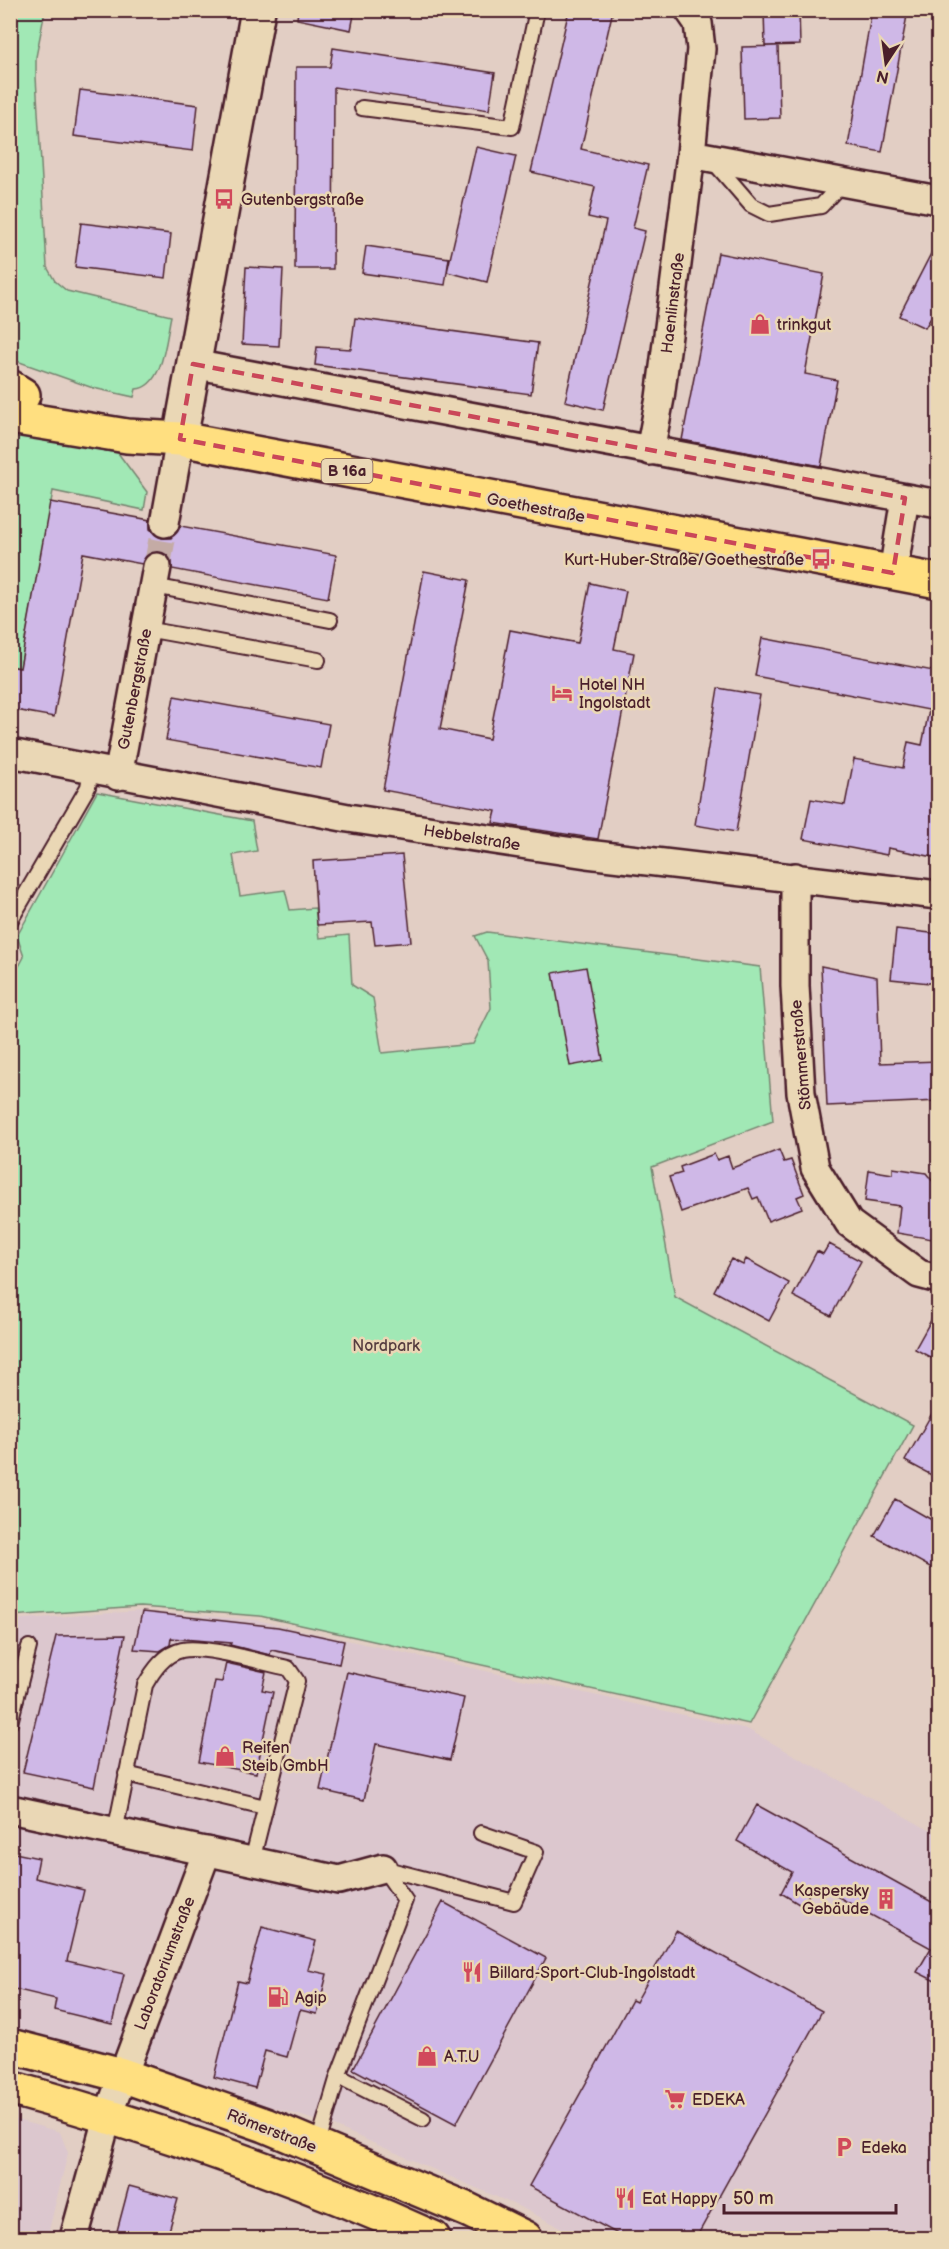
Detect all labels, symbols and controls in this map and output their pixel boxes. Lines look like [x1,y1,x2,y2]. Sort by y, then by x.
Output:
north arrow [856,33,916,93]
text: N [875,66,891,87]
bus stop icon: Gutenbergstraße [212,187,236,211]
place label: Gutenbergstraße [241,191,364,210]
street label: Haenlinstraße [658,251,689,355]
shop icon: trinkgut [748,312,772,336]
place label: trinkgut [777,316,831,335]
road number: B 16a [322,459,372,483]
street label: Goethestraße [485,490,587,527]
bus stop icon: Kurt-Huber-Straße/Goethestraße [809,547,833,571]
place label: Kurt-Huber-Straße/Goethestraße [564,551,804,570]
street label: Gutenbergstraße [114,627,157,751]
place label: Hotel NH Ingolstadt [579,676,650,713]
hotel icon: Hotel NH Ingolstadt [550,681,574,705]
street label: Hebbelstraße [422,821,522,856]
street label: Stömmerstraße [787,998,816,1111]
park label: Nordpark [352,1337,420,1356]
place label: Reifen Steib GmbH [242,1739,329,1776]
shop icon: Reifen Steib GmbH [213,1744,237,1768]
place label: Kaspersky Gebäude [794,1882,870,1919]
building icon: Kaspersky Gebäude [874,1887,898,1911]
street label: Laboratoriumstraße [131,1894,200,2033]
restaurant icon: Billard-Sport-Club-Ingolstadt [460,1960,484,1984]
place label: Billard-Sport-Club-Ingolstadt [489,1964,695,1983]
fuel station icon: Agip [266,1985,290,2009]
place label: Agip [295,1989,327,2008]
shop icon: A.T.U [415,2044,439,2068]
place label: A.T.U [444,2048,480,2067]
supermarket icon: EDEKA [663,2087,687,2111]
place label: EDEKA [692,2091,745,2110]
street label: Römerstraße [224,2106,320,2157]
parking icon: Edeka [832,2135,856,2159]
place label: Edeka [861,2139,907,2158]
scale bar [724,2177,896,2215]
restaurant icon: Eat Happy [613,2186,637,2210]
text: 50 m [733,2188,774,2209]
place label: Eat Happy [642,2190,718,2209]

